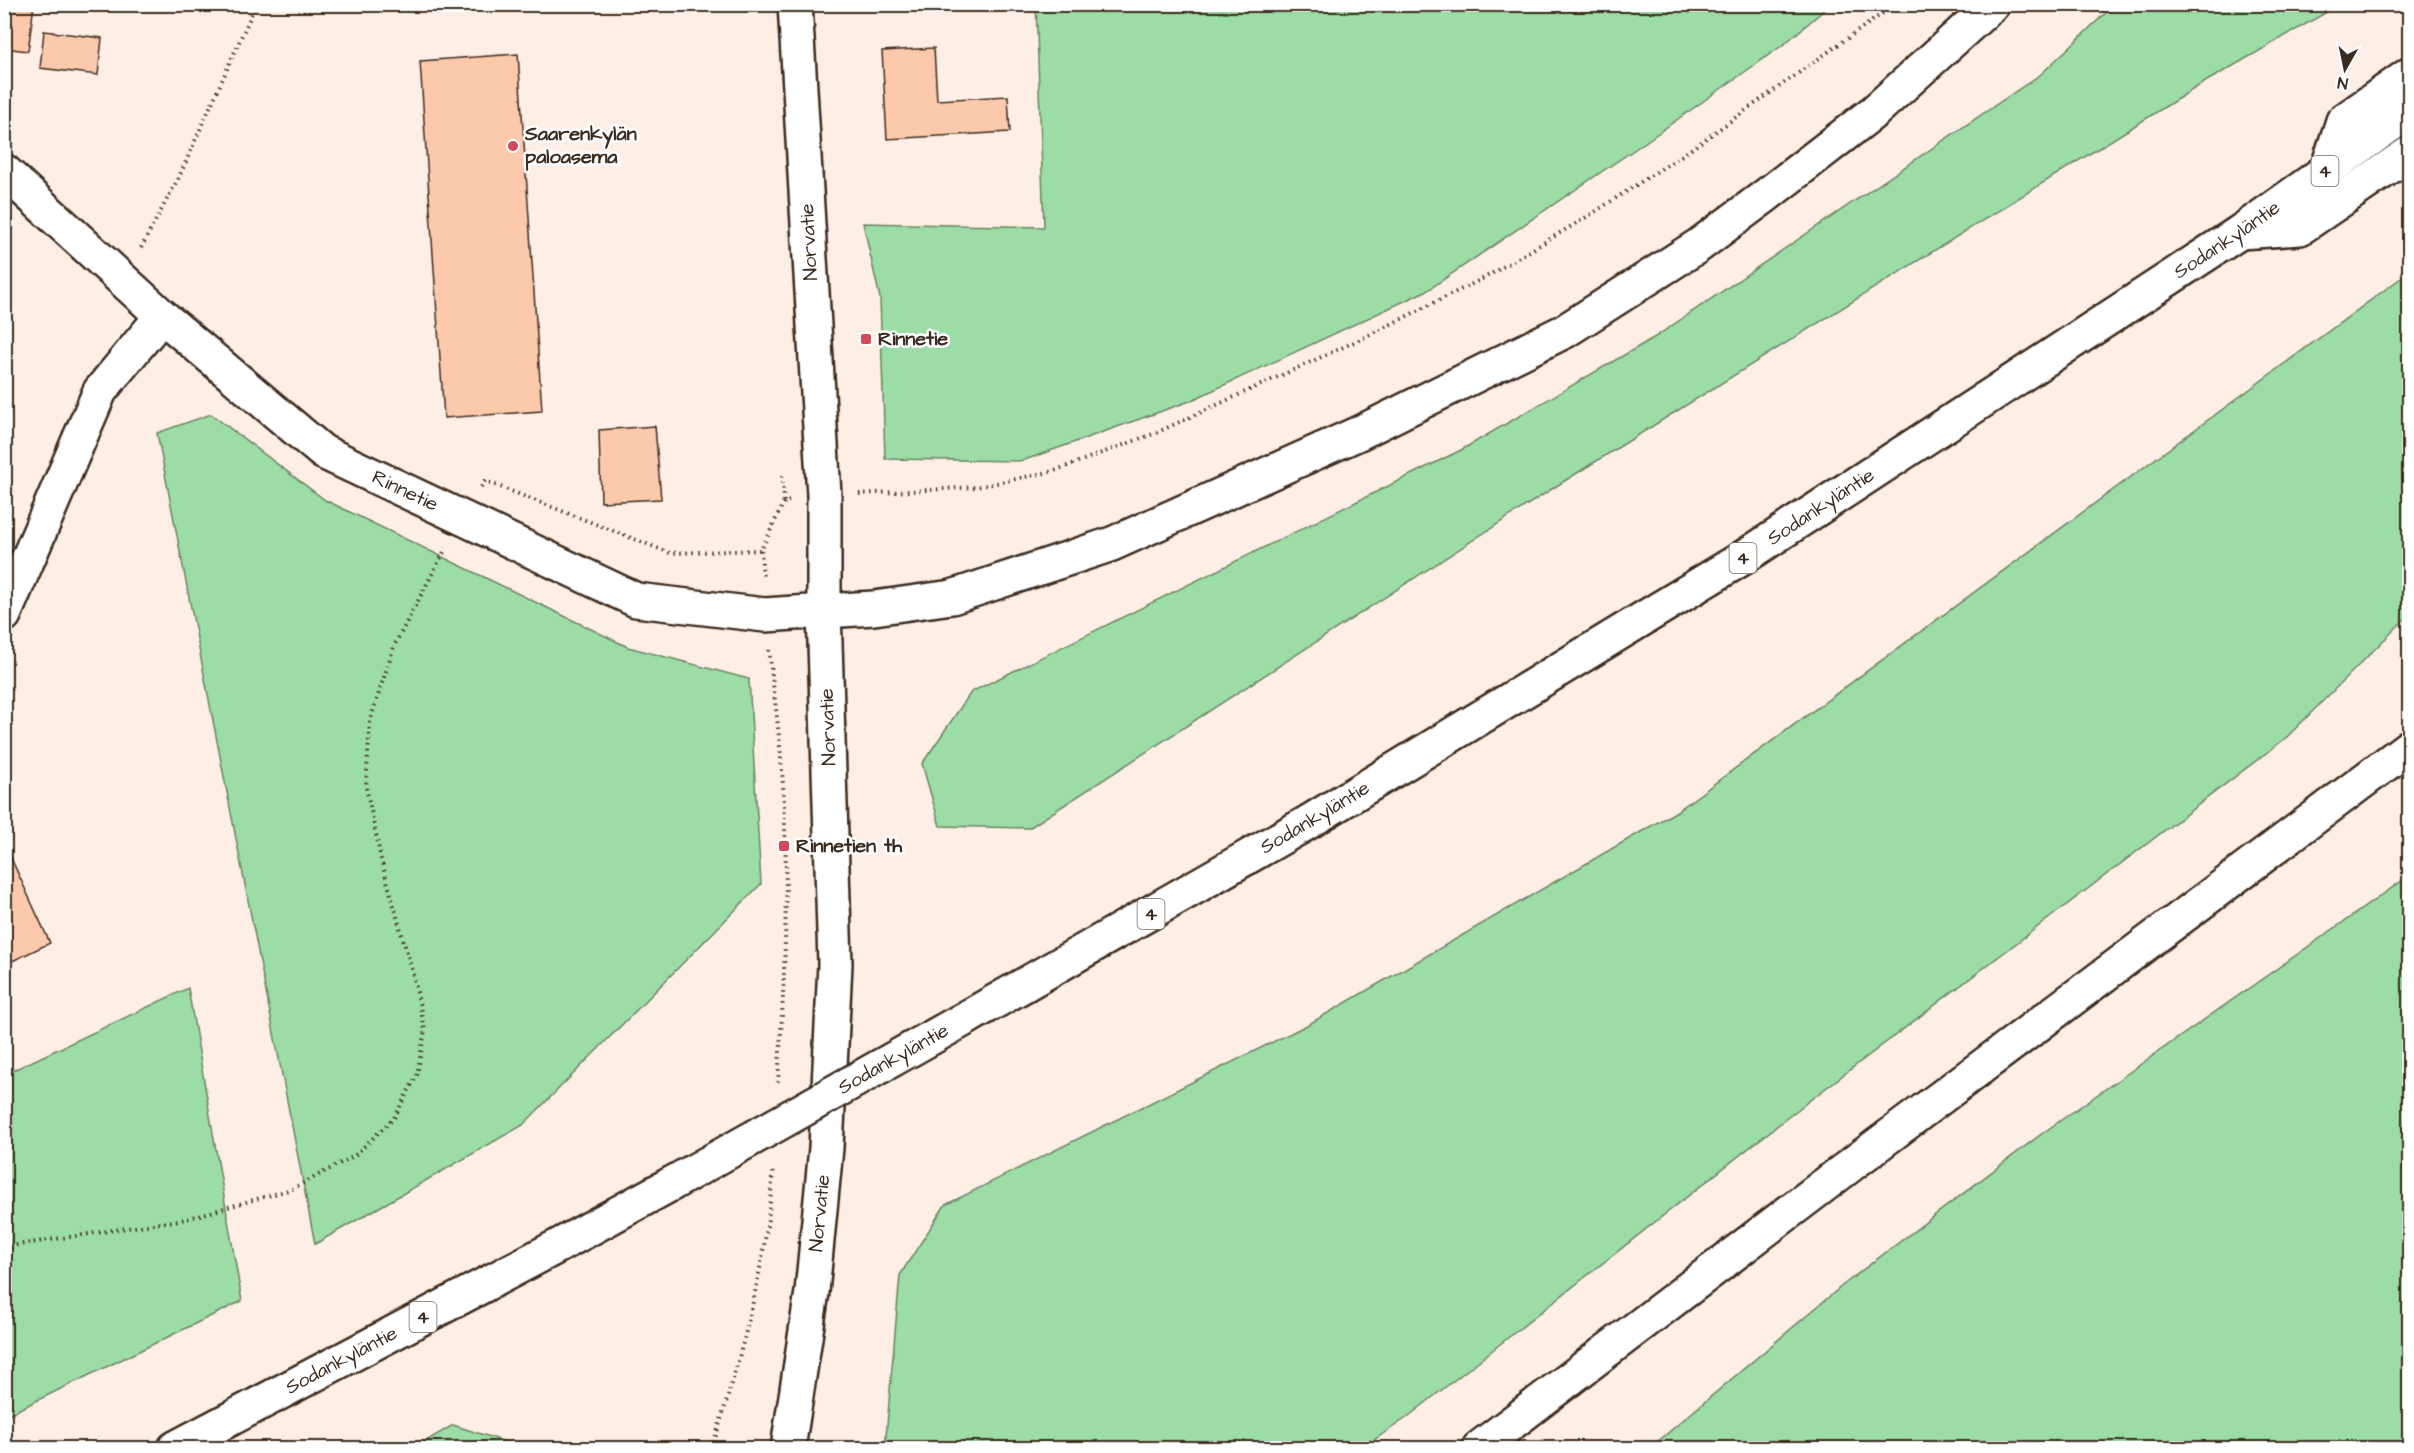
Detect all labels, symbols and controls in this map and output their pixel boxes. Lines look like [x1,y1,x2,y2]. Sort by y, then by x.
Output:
north arrow [2315,39,2375,99]
text: N [2336,71,2349,94]
place label: Saarenkylän paloasema [524,120,637,171]
marker: Saarenkylän paloasema [506,139,520,153]
road number: 4 [2312,156,2338,186]
street label: Sodankyläntie [2168,194,2286,286]
street label: Norvatie [793,202,825,281]
place label: Rinnetie [878,325,948,353]
marker: Rinnetie [859,332,873,346]
street label: Sodankyläntie [1762,461,1880,552]
street label: Rinnetie [367,463,443,519]
road number: 4 [1730,543,1756,573]
street label: Norvatie [813,688,843,766]
street label: Sodankyläntie [1255,774,1375,861]
place label: Rinnetien th [796,832,903,860]
marker: Rinnetien th [777,839,791,853]
road number: 4 [1138,899,1164,929]
street label: Sodankyläntie [833,1017,954,1101]
street label: Norvatie [802,1173,837,1253]
road number: 4 [410,1302,436,1332]
street label: Sodankyläntie [280,1319,402,1401]

